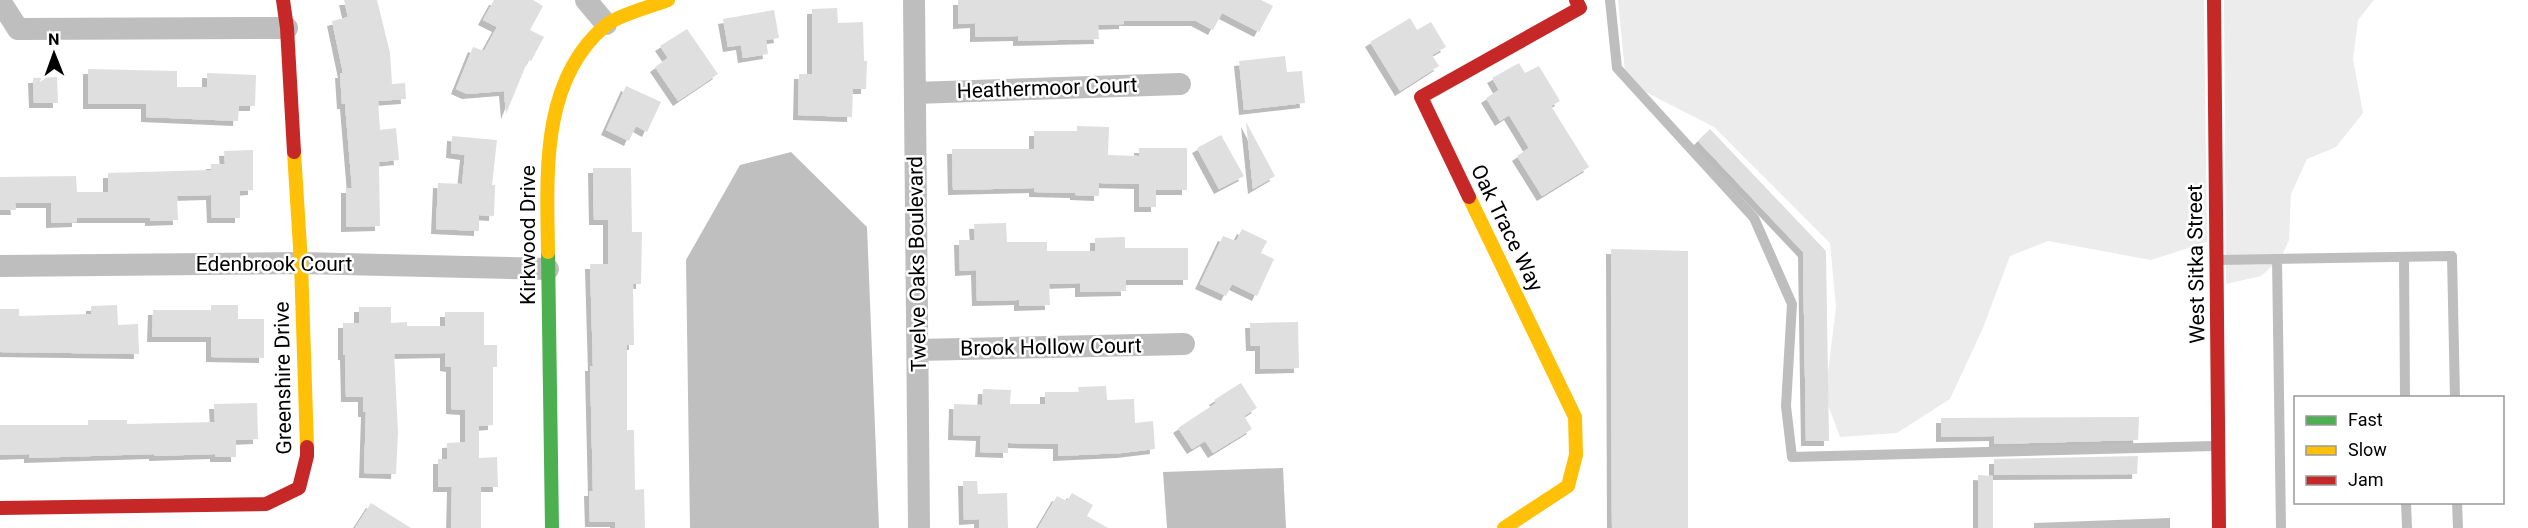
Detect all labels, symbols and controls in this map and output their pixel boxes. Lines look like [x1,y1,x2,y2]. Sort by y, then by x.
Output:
north arrow [24,24,84,84]
text: N [48,30,60,49]
street label: Heathermoor Court [956,73,1138,103]
street label: Twelve Oaks Boulevard [903,156,931,372]
street label: Oak Trace Way [1466,161,1548,295]
street label: Kirkwood Drive [516,165,540,305]
street label: West Sitka Street [2183,184,2209,344]
street label: Edenbrook Court [196,252,352,276]
street label: Greenshire Drive [270,301,296,455]
street label: Brook Hollow Court [960,333,1142,361]
legend [2294,396,2504,504]
text: Fast [2348,409,2383,430]
text: Slow [2348,439,2387,460]
text: Jam [2348,469,2384,490]

